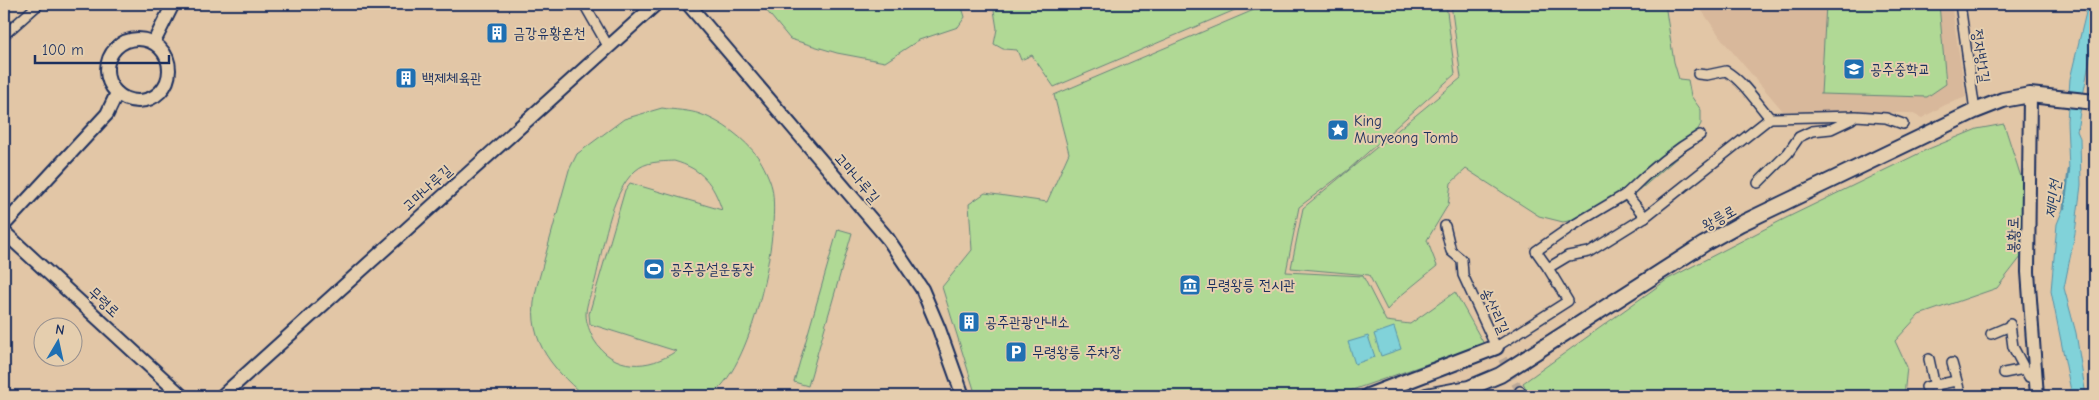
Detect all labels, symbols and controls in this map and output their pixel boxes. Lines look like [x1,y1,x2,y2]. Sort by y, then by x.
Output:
building icon: 금강유황온천 [485,21,509,45]
place label: 금강유황온천 [513,24,585,42]
street label: 정자방1길 [1968,28,1994,84]
scale bar [35,32,169,64]
text: 100 m [42,41,84,59]
school or university icon: 공주중학교 [1842,57,1866,81]
place label: 공주중학교 [1870,60,1930,78]
building icon: 백제체육관 [394,66,418,90]
place label: 백제체육관 [422,69,482,87]
place label: King Muryeong Tomb [1354,112,1458,147]
place icon: King Muryeong Tomb [1326,118,1350,142]
street label: 고마나루길 [830,149,884,207]
street label: 고마나루길 [399,161,455,215]
water label: 제민천 [2041,177,2065,219]
street label: 왕릉로 [1699,201,1739,235]
street label: 봉황로 [2004,217,2022,253]
sports icon: 공주공설운동장 [642,257,666,281]
place label: 공주공설운동장 [670,260,755,278]
museum icon: 무령왕릉 전시관 [1178,273,1202,297]
place label: 무령왕릉 전시관 [1206,276,1296,294]
street label: 무령로 [85,283,123,321]
street label: 송산리길 [1477,285,1513,337]
building icon: 공주관광안내소 [957,310,981,334]
place label: 공주관광안내소 [985,313,1070,331]
north arrow [32,318,82,368]
text: N [54,321,66,339]
parking icon: 무령왕릉 주차장 [1004,340,1028,364]
place label: 무령왕릉 주차장 [1032,343,1122,361]

